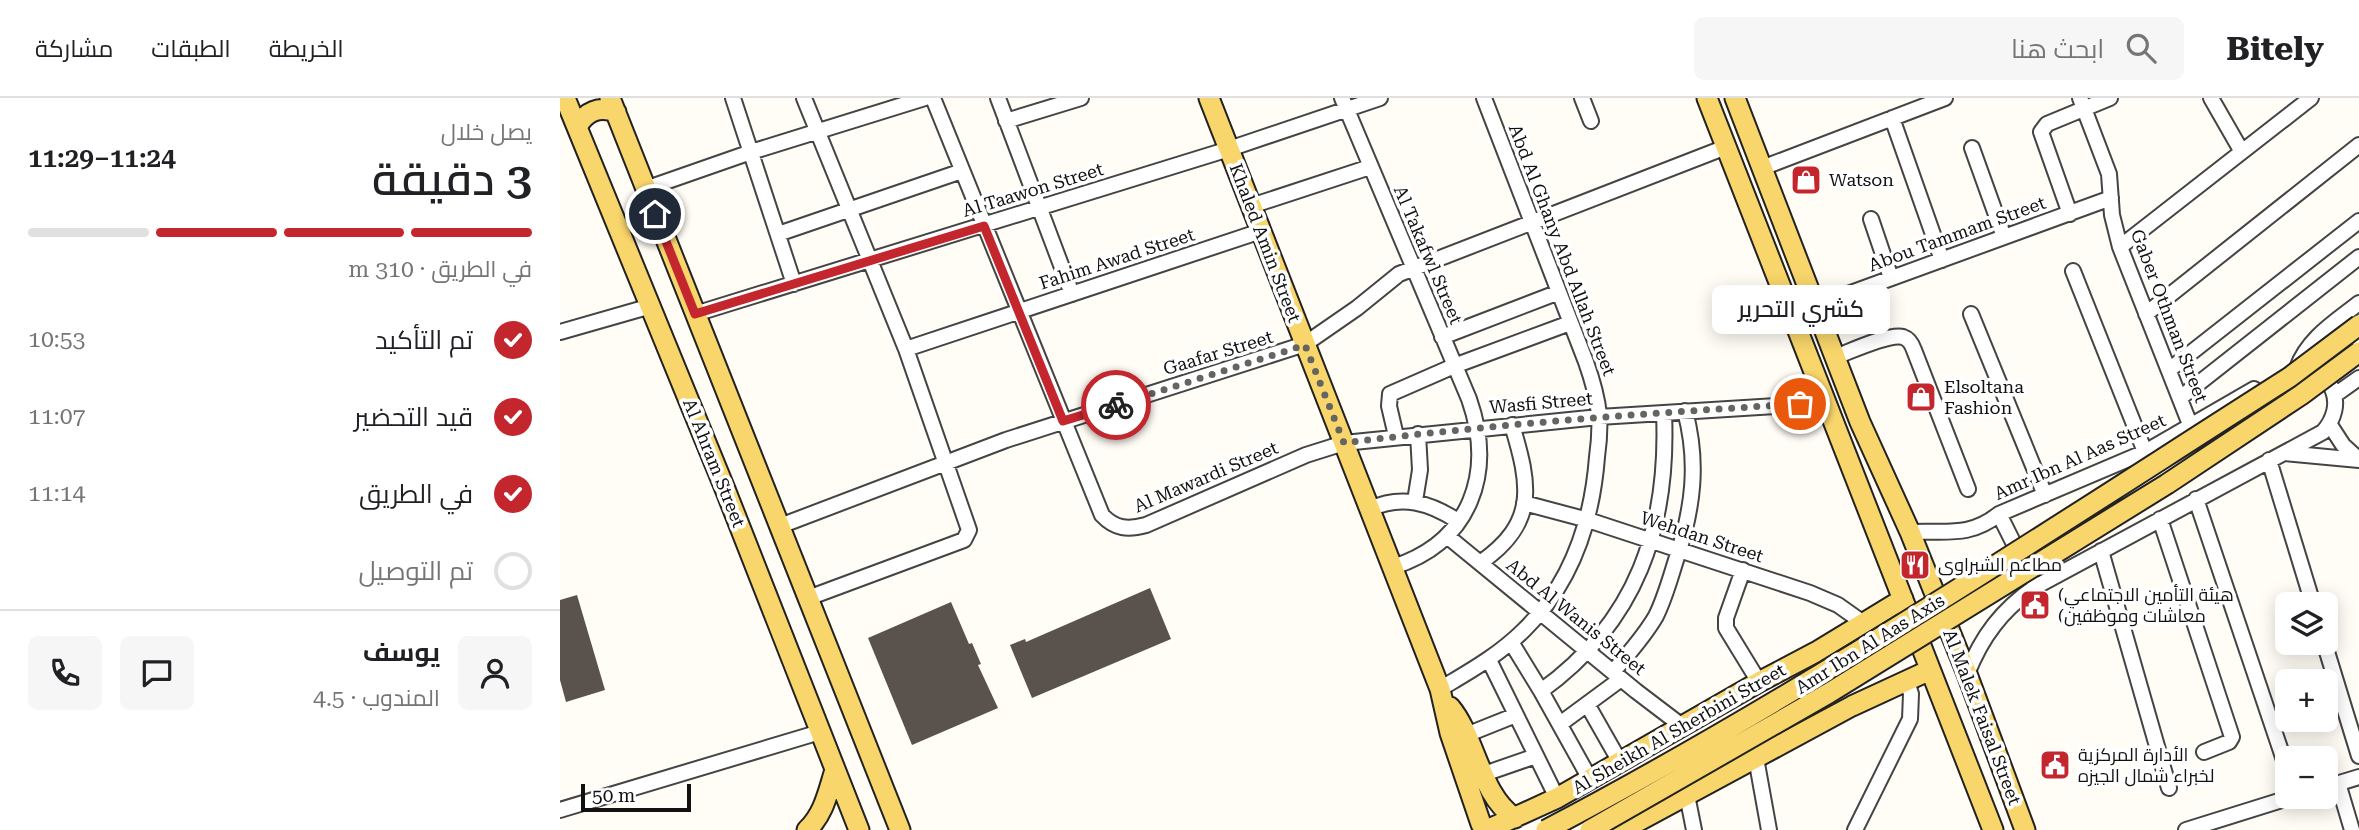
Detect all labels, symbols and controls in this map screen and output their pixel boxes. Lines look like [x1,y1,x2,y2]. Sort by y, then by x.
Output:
search box [1694,17,2184,80]
icon: search [2122,29,2160,67]
text: Bitely [2226,29,2324,68]
text: ابحث هنا [2011,34,2104,64]
text: مشاركة [35,35,113,63]
text: الطبقات [151,35,231,63]
text: الخريطة [269,35,344,63]
text: يصل خلال [441,119,532,146]
street label: Abd Al Ghany Abd Allah Street [1505,121,1620,379]
text: 11:24–11:29 [28,143,176,173]
text: 3 دقيقة [372,152,532,206]
street label: Al Taawon Street [960,158,1106,221]
street label: Khaled Amin Street [1225,160,1306,326]
shop icon: Watson [1789,163,1823,197]
place label: Watson [1829,169,1894,190]
street label: Al Takafwl Street [1390,182,1467,327]
pin [625,184,685,244]
street label: Abou Tammam Street [1865,192,2049,275]
icon: home [636,195,674,233]
street label: Fahim Awad Street [1037,223,1197,294]
street label: Gaber Othman Street [2127,226,2212,406]
text: في الطريق · 310 m [348,256,532,283]
callout: كشري التحرير [1711,285,1889,334]
text: كشري التحرير [1738,296,1864,323]
icon: check [494,321,532,359]
text: تم التأكيد [375,325,473,355]
text: 10:53 [28,326,85,353]
street label: Gaafar Street [1160,326,1276,379]
courier [1081,370,1151,440]
pin [1770,374,1830,434]
place label: Elsoltana Fashion [1944,376,2024,418]
shop icon: Elsoltana Fashion [1904,380,1938,414]
icon: bag [1781,385,1819,423]
icon: bike [1097,386,1135,424]
street label: Wasfi Street [1488,387,1594,417]
street label: Al Ahram Street [679,395,750,531]
icon: check [494,398,532,436]
text: قيد التحضير [354,402,473,432]
text: 11:07 [28,403,85,430]
street label: Amr Ibn Al Aas Street [1991,409,2169,504]
street label: Al Mawardi Street [1131,437,1281,516]
icon: check [494,475,532,513]
text: في الطريق [359,479,473,509]
text: 11:14 [28,480,85,507]
street label: Wehdan Street [1638,507,1766,566]
restaurant icon: مطاعم الشبراوى [1898,548,1932,582]
street label: Abd Al Wanis Street [1502,554,1650,679]
place label: مطاعم الشبراوى [1938,554,2062,577]
text: تم التوصيل [358,556,473,586]
place label: (هيئة التأمين الاجتماعي (معاشات وموظفين [2058,584,2234,627]
public building icon: (هيئة التأمين الاجتماعي (معاشات وموظفين [2018,588,2052,622]
street label: Amr Ibn Al Aas Axis [1791,589,1948,698]
map controls [2275,592,2338,809]
button: layers [2275,592,2338,655]
street label: Al Malek Faisal Street [1939,626,2026,808]
button: phone [28,636,102,710]
button: chat [120,636,194,710]
button: person [458,636,532,710]
text: يوسف [363,637,440,667]
street label: Al Sheikh Al Sherbini Street [1568,659,1789,798]
button: + [2275,669,2338,732]
text: المندوب · 4.5 [313,685,440,712]
place label: الأدارة المركزية لخبراء شمال الجيزه [2078,744,2214,787]
button: − [2275,746,2338,809]
public building icon: الأدارة المركزية لخبراء شمال الجيزه [2038,748,2072,782]
scale bar [581,781,691,813]
text: 50 m [592,784,635,807]

